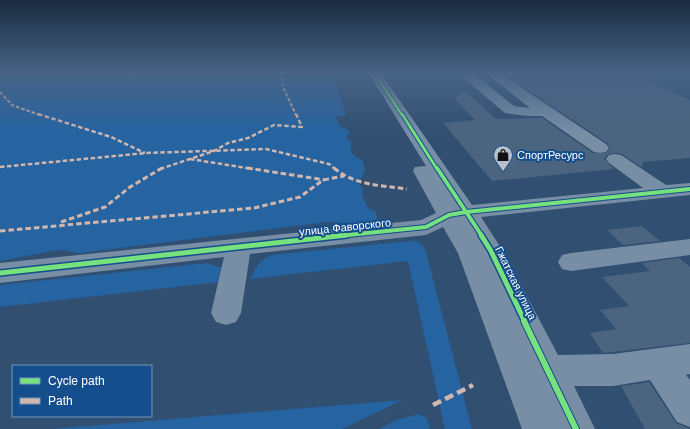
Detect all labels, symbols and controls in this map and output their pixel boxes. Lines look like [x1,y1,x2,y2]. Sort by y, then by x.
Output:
shop icon: СпортРесурс [492,144,514,172]
place label: СпортРесурс [517,149,584,161]
street label: улица Фаворского [299,216,391,238]
street label: Гжатская улица [493,244,539,322]
legend [12,365,152,417]
text: Cycle path [48,374,105,388]
text: Path [48,394,73,408]

